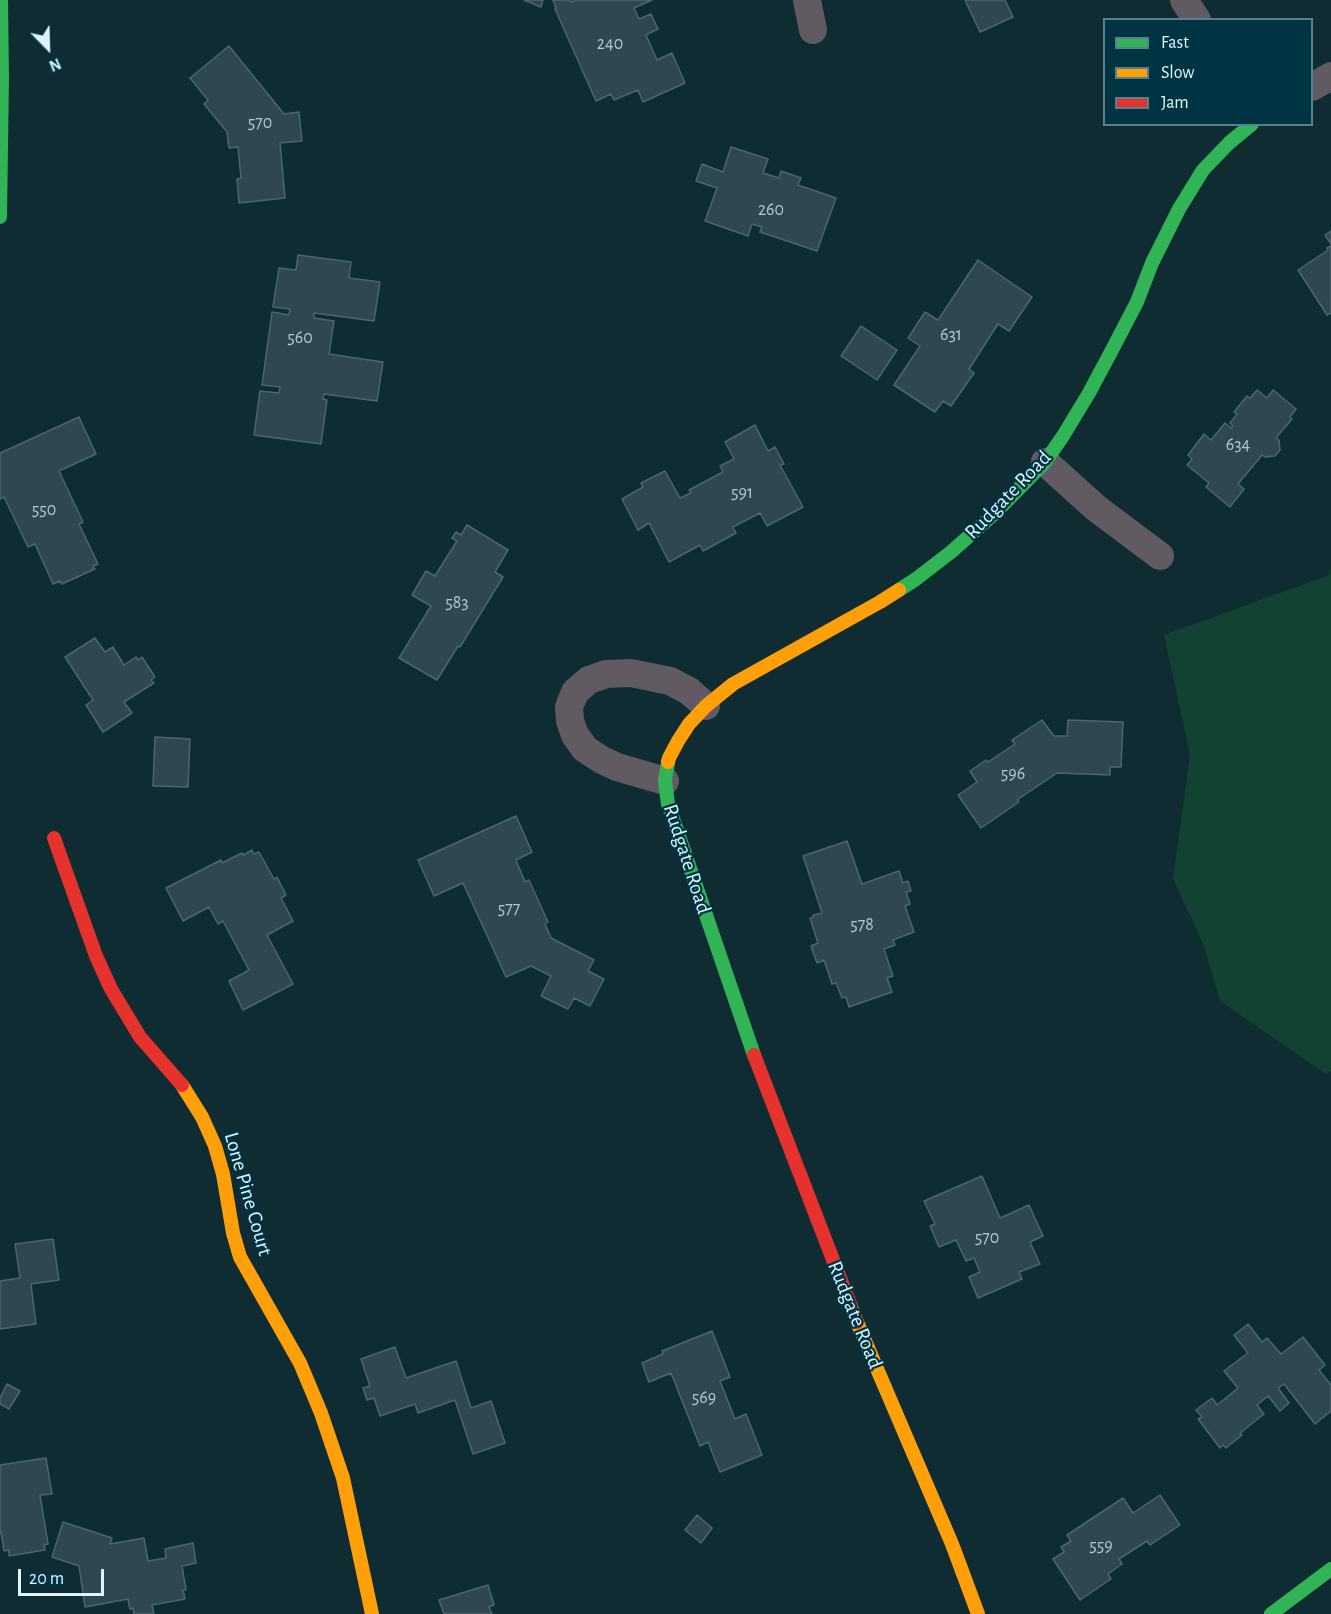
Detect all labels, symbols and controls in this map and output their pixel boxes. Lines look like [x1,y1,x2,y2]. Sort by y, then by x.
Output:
north arrow [18,18,78,78]
legend [1103,18,1313,126]
house number: 240 [597,33,623,55]
text: Fast [1161,34,1189,52]
text: N [47,55,63,74]
text: Slow [1161,64,1194,82]
text: Jam [1161,94,1189,112]
house number: 570 [248,112,272,134]
house number: 260 [758,199,784,221]
house number: 631 [940,324,962,346]
house number: 560 [287,327,313,349]
house number: 634 [1226,434,1250,456]
street label: Rudgate Road [959,445,1057,545]
house number: 591 [731,482,753,504]
house number: 550 [32,499,56,521]
house number: 583 [445,592,469,614]
house number: 596 [1001,763,1025,785]
street label: Rudgate Road [657,801,717,917]
house number: 577 [498,898,520,920]
house number: 578 [850,914,874,936]
street label: Lone Pine Court [218,1129,278,1259]
house number: 570 [975,1227,999,1249]
street label: Rudgate Road [822,1258,888,1372]
house number: 569 [692,1387,716,1409]
house number: 559 [1089,1535,1113,1557]
scale bar [21,1557,106,1595]
text: 20 m [29,1570,64,1588]

